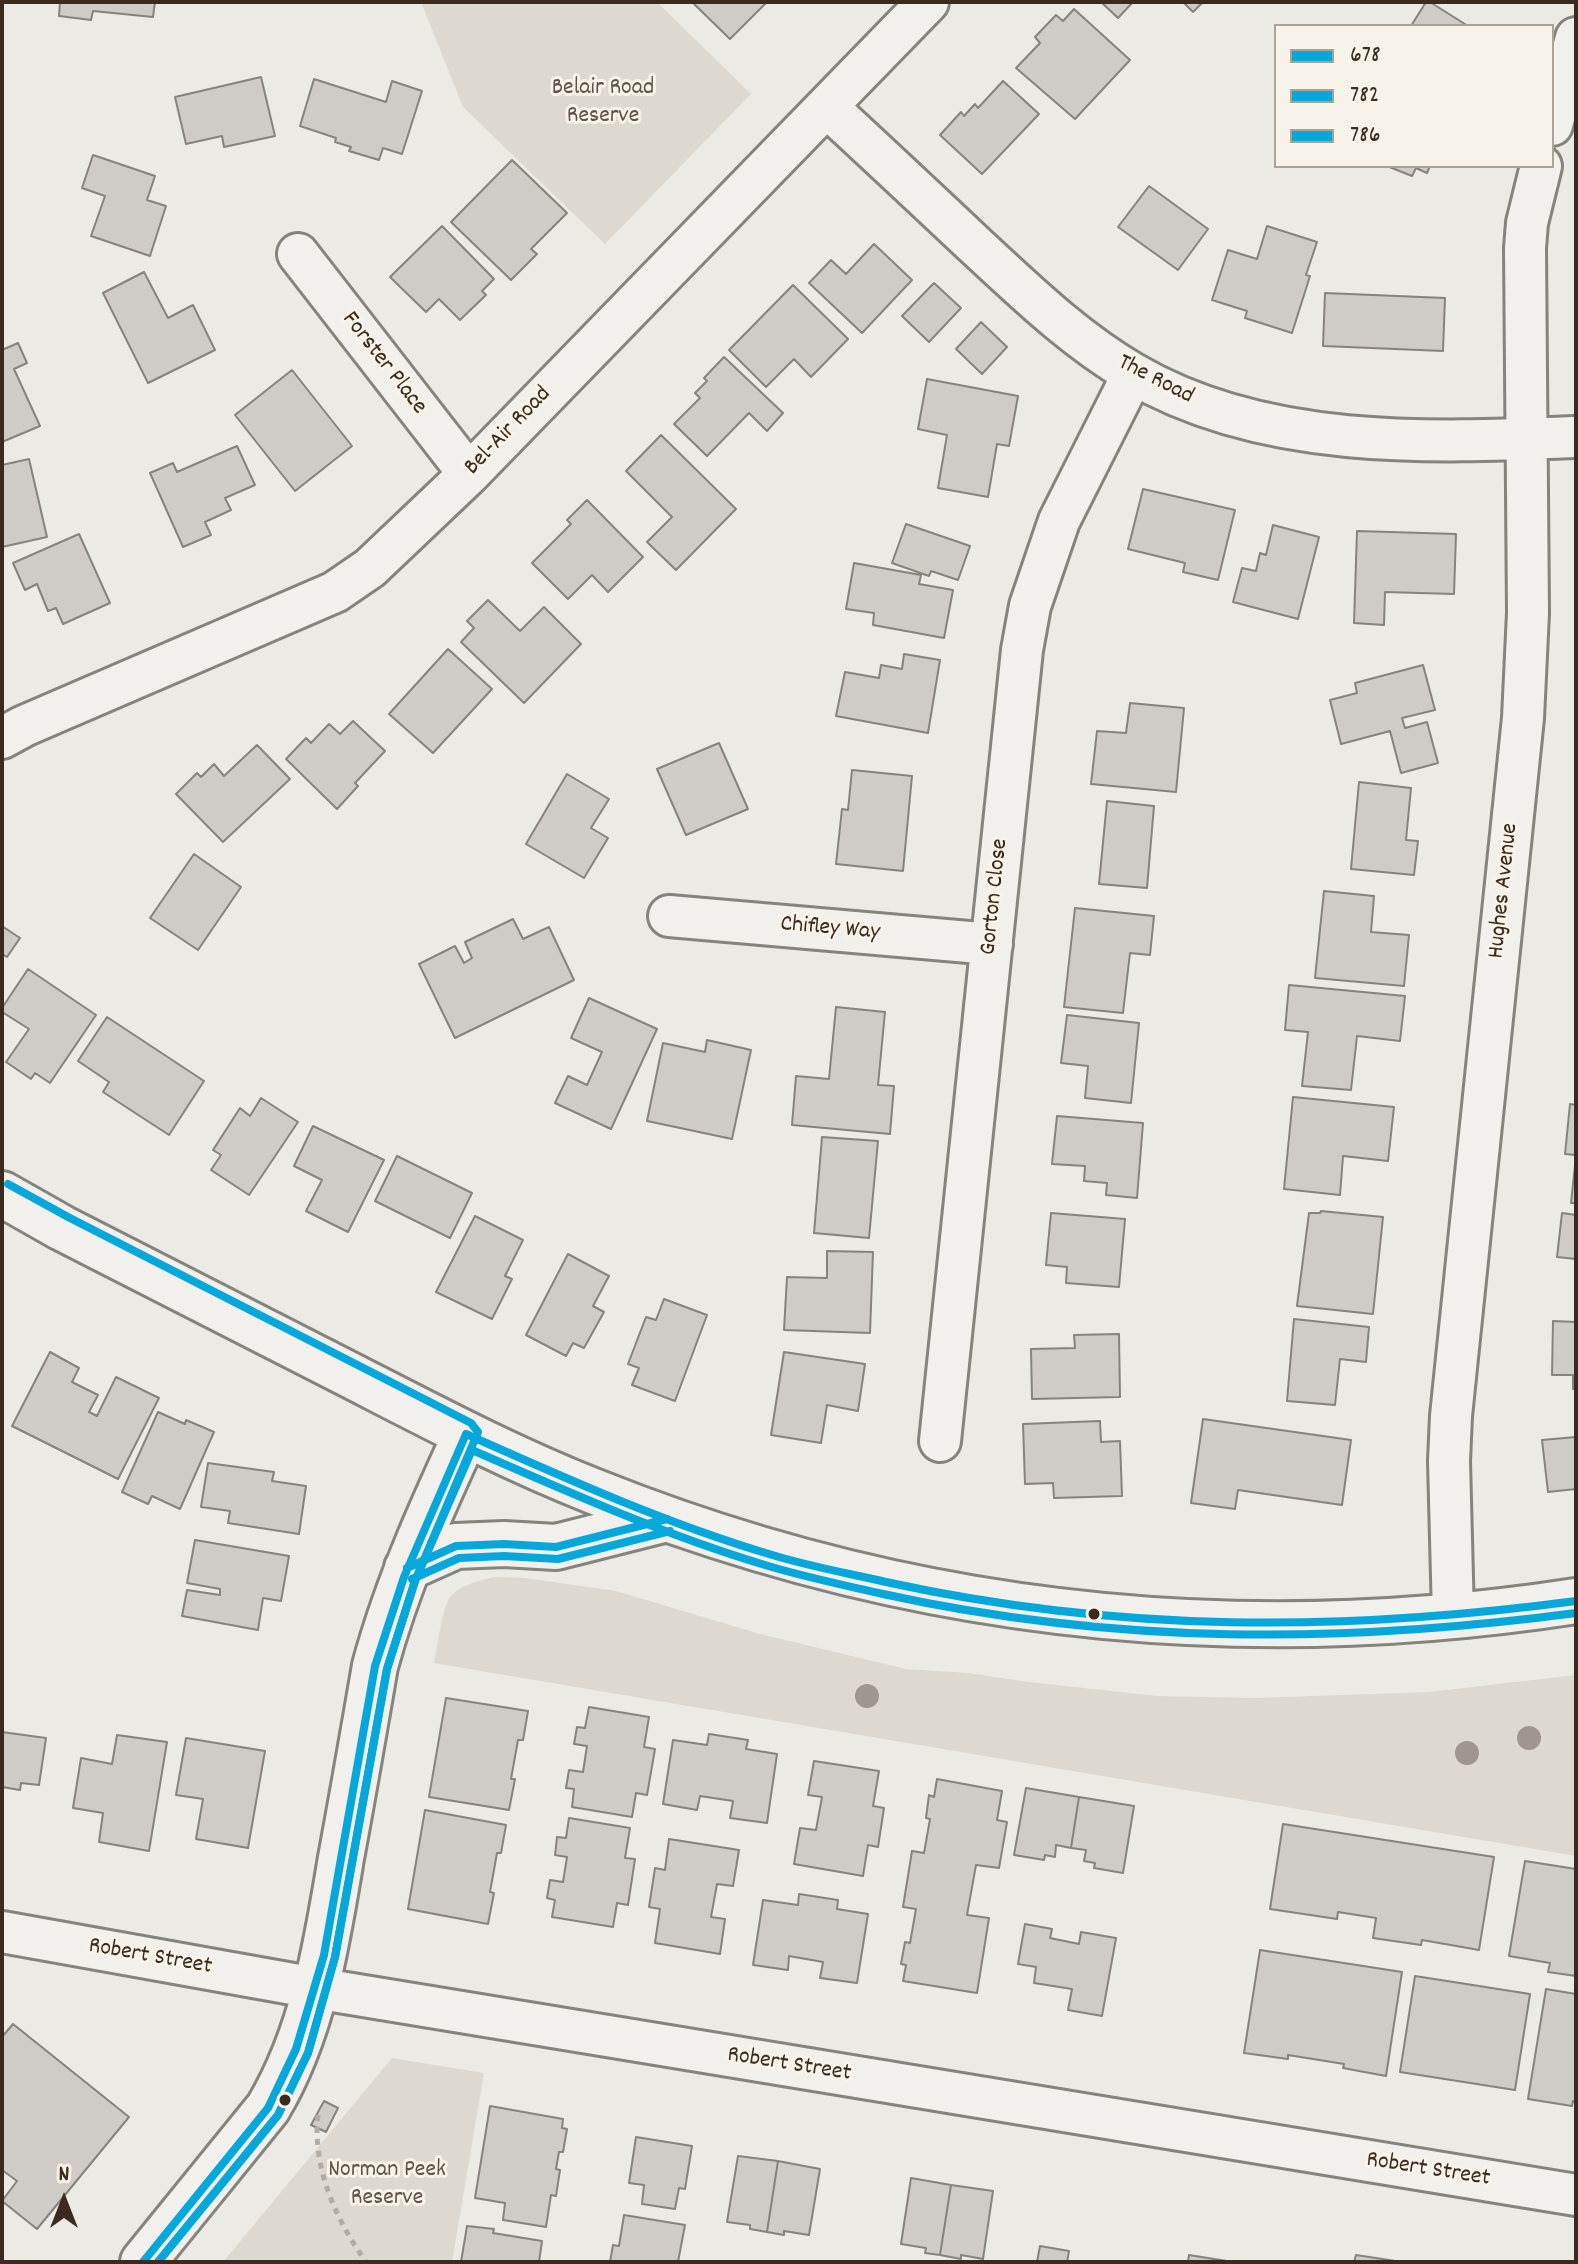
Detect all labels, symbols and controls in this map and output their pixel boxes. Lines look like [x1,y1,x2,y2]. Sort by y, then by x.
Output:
legend [1274,24,1554,168]
text: 678 [1350,39,1381,73]
park label: Belair Road Reserve [552,76,654,132]
text: 782 [1350,79,1379,113]
text: 786 [1350,119,1381,153]
street label: Forster Place [334,307,432,421]
street label: The Road [1112,350,1198,412]
street label: Bel-Air Road [460,381,558,483]
street label: Hughes Avenue [1484,822,1526,960]
street label: Gorton Close [976,837,1016,957]
street label: Chifley Way [779,911,881,949]
unlabelled marker [1086,1606,1102,1622]
street label: Robert Street [86,1933,214,1983]
street label: Robert Street [725,2042,853,2090]
unlabelled marker [277,2092,293,2108]
street label: Robert Street [1364,2147,1492,2195]
park label: Norman Peek Reserve [328,2158,446,2214]
north arrow [24,2160,104,2240]
text: N [59,2160,69,2191]

